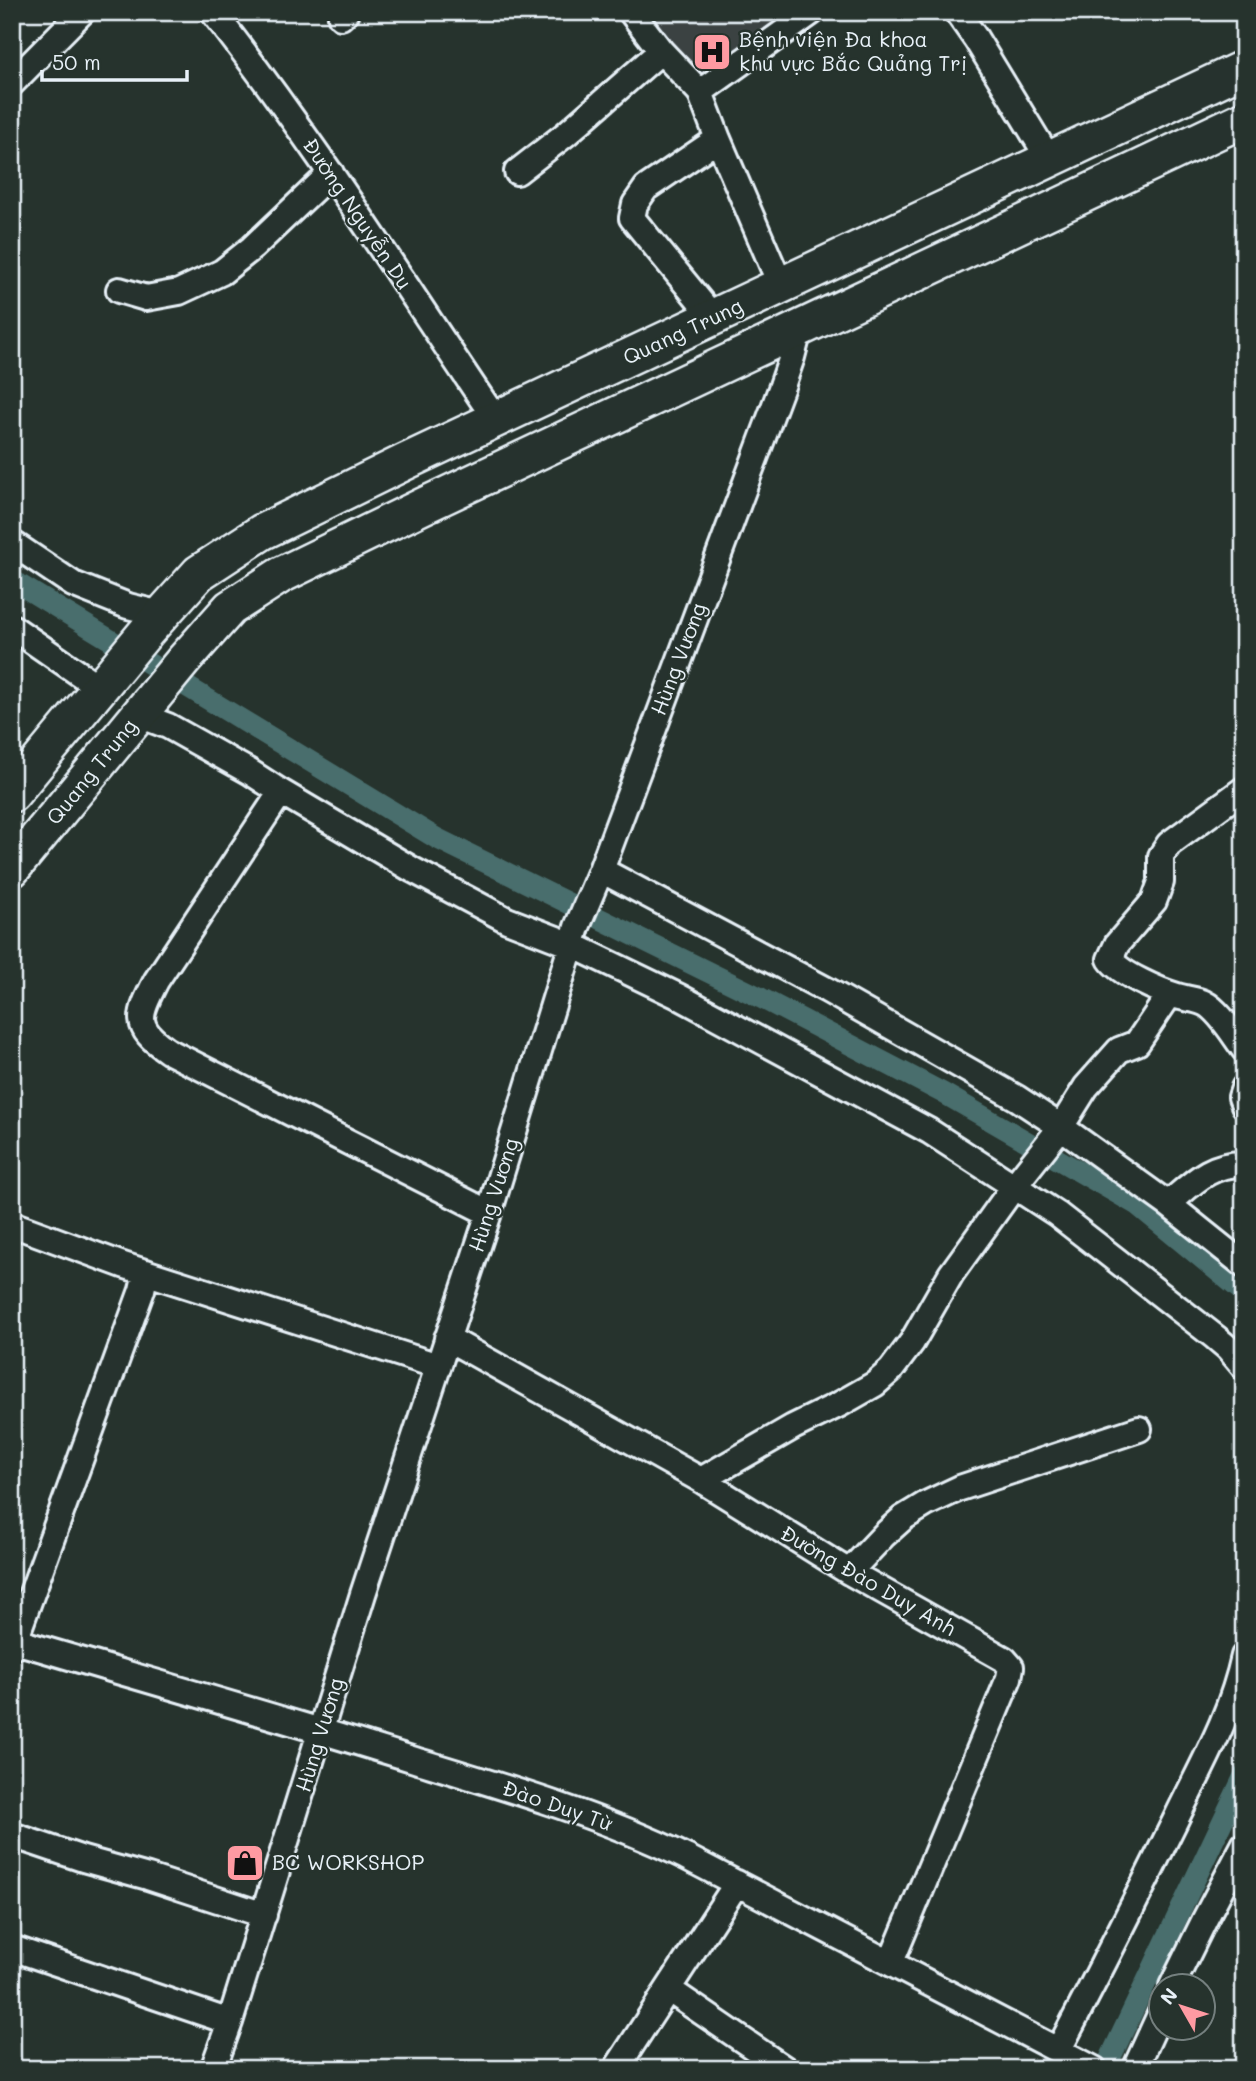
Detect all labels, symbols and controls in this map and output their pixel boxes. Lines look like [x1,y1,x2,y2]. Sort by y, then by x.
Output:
place label: Bệnh viện Đa khoa khu vực Bắc Quảng Trị [739,25,967,76]
hospital icon: Bệnh viện Đa khoa khu vực Bắc Quảng Trị [691,31,733,73]
scale bar [42,38,187,82]
text: 50 m [52,48,101,75]
street label: Đường Nguyễn Du [298,132,419,294]
street label: Quang Trung [618,291,747,370]
street label: Hùng Vương [644,598,711,719]
street label: Quang Trung [40,712,142,830]
street label: Hùng Vương [461,1134,524,1255]
street label: Đường Đào Duy Anh [776,1518,962,1641]
street label: Hùng Vương [288,1674,349,1795]
street label: Đào Duy Từ [499,1773,617,1836]
shop icon: BC WORKSHOP [224,1842,266,1884]
place label: BC WORKSHOP [272,1848,424,1875]
north arrow [1148,1972,1218,2042]
text: N [1154,1983,1183,2009]

